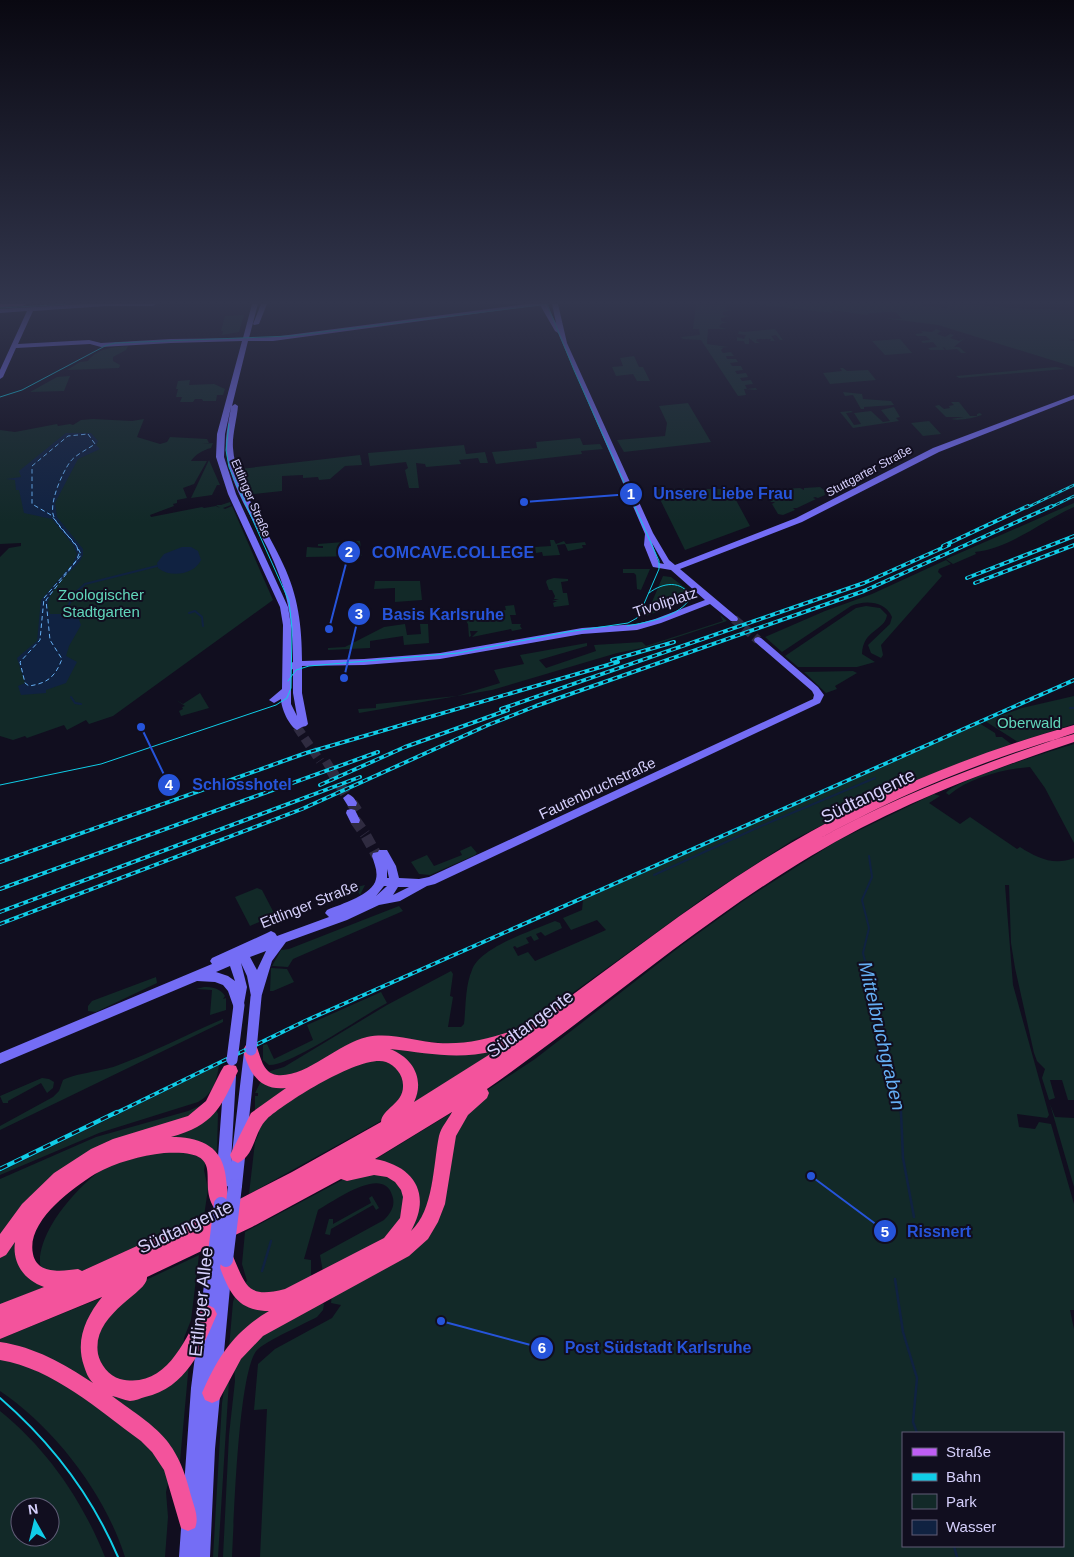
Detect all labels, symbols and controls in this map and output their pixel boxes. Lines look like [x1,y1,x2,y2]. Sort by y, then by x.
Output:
street label: Stuttgarter Straße [824,442,915,500]
street label: Ettlinger Straße [228,457,274,539]
callout: Unsere Liebe Frau [618,478,803,509]
text: 1 [627,485,635,502]
text: Unsere Liebe Frau [653,485,793,502]
callout: COMCAVE.COLLEGE [336,537,544,568]
text: 2 [345,543,353,560]
text: COMCAVE.COLLEGE [372,544,535,561]
street label: Tivoliplatz [631,584,699,620]
park label: Zoologischer Stadtgarten [58,586,144,620]
callout: Basis Karlsruhe [347,599,514,630]
text: 3 [355,605,363,622]
text: Basis Karlsruhe [382,606,504,623]
park label: Oberwald [997,714,1061,731]
street label: Fautenbruchstraße [536,754,658,822]
street label: Südtangente [818,765,918,827]
callout: Schlosshotel [157,769,301,800]
text: 4 [165,776,174,793]
text: Schlosshotel [192,776,292,793]
street label: Ettlinger Straße [258,877,360,931]
water label: Mittelbruchgraben [855,960,909,1112]
street label: Südtangente [483,986,577,1062]
street label: Südtangente [135,1196,235,1258]
callout: Rissnert [872,1216,981,1247]
text: 5 [881,1223,889,1240]
text: Rissnert [907,1223,972,1240]
street label: Ettlinger Allee [185,1246,217,1358]
callout: Post Südstadt Karlsruhe [530,1332,761,1363]
text: 6 [538,1339,546,1356]
text: Post Südstadt Karlsruhe [565,1339,751,1356]
legend [902,1432,1064,1547]
text: Straße [946,1443,991,1460]
text: Bahn [946,1468,981,1485]
text: Park [946,1493,977,1510]
north arrow [10,1497,60,1547]
text: N [27,1500,39,1518]
text: Wasser [946,1518,996,1535]

